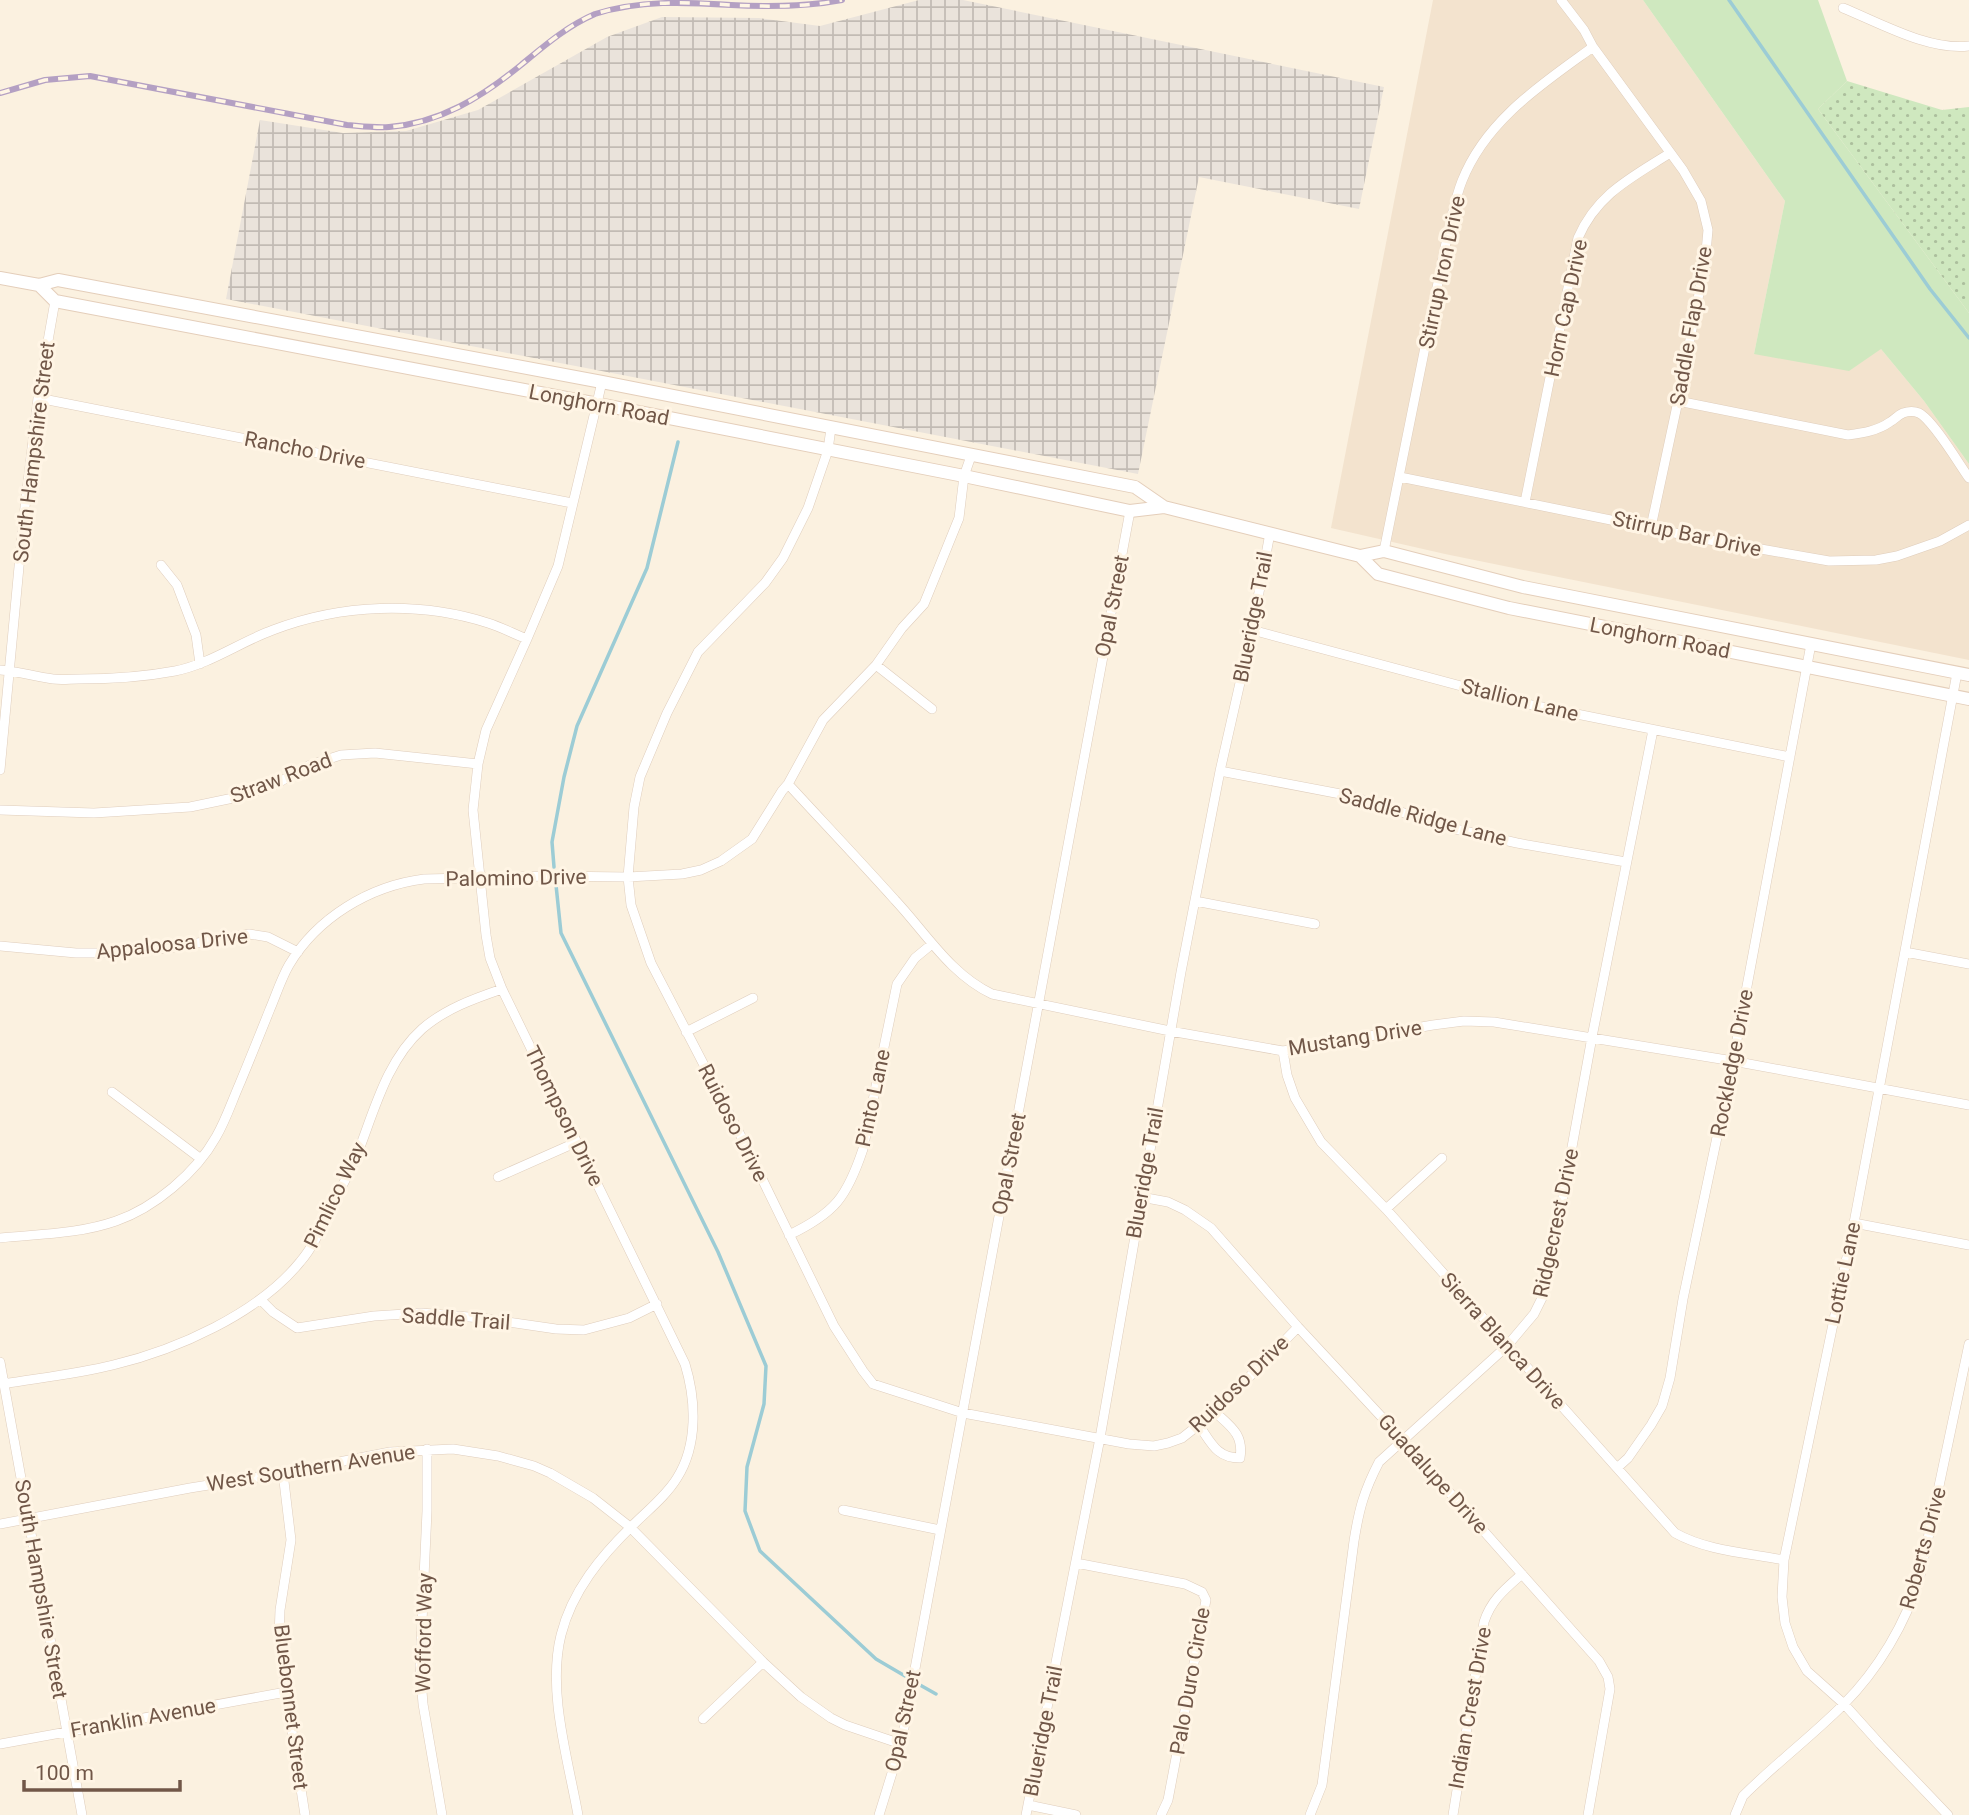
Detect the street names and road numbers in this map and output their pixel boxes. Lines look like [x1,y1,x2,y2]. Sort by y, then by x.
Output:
street label: Stirrup Iron Drive [1414,193,1470,351]
street label: Horn Cap Drive [1540,237,1592,379]
street label: Saddle Flap Drive [1665,244,1717,408]
street label: South Hampshire Street [9,340,59,564]
street label: Longhorn Road [527,380,671,430]
street label: Rancho Drive [242,426,368,474]
street label: Stirrup Bar Drive [1611,507,1763,561]
street label: Blueridge Trail [1229,550,1277,684]
street label: Opal Street [1090,553,1134,659]
street label: Longhorn Road [1588,613,1732,663]
street label: Stallion Lane [1459,674,1581,726]
street label: Straw Road [227,748,335,808]
street label: Saddle Ridge Lane [1337,783,1509,851]
street label: Palomino Drive [445,865,587,891]
street label: Appaloosa Drive [95,924,249,964]
street label: Rockledge Drive [1706,987,1758,1139]
street label: Mustang Drive [1287,1016,1423,1060]
street label: Thompson Drive [520,1042,608,1190]
street label: Pinto Lane [851,1047,895,1149]
street label: Ruidoso Drive [693,1060,773,1186]
street label: Blueridge Trail [1122,1106,1168,1240]
street label: Opal Street [987,1111,1031,1217]
street label: Pimlico Way [299,1138,371,1252]
street label: Ridgecrest Drive [1528,1146,1584,1300]
street label: Lottie Lane [1820,1220,1866,1326]
street label: Sierra Blanca Drive [1435,1268,1571,1414]
street label: Saddle Trail [401,1303,511,1335]
street label: Ruidoso Drive [1184,1331,1294,1437]
street label: Guadalupe Drive [1373,1409,1493,1539]
street label: West Southern Avenue [205,1440,417,1496]
street label: South Hampshire Street [10,1477,72,1701]
street label: Roberts Drive [1895,1484,1951,1612]
street label: Wofford Way [411,1573,437,1693]
street label: Palo Duro Circle [1165,1605,1215,1757]
street label: Bluebonnet Street [269,1623,313,1791]
street label: Indian Crest Drive [1444,1625,1496,1791]
street label: Blueridge Trail [1019,1664,1067,1798]
street label: Opal Street [881,1668,926,1774]
street label: Franklin Avenue [68,1693,218,1743]

